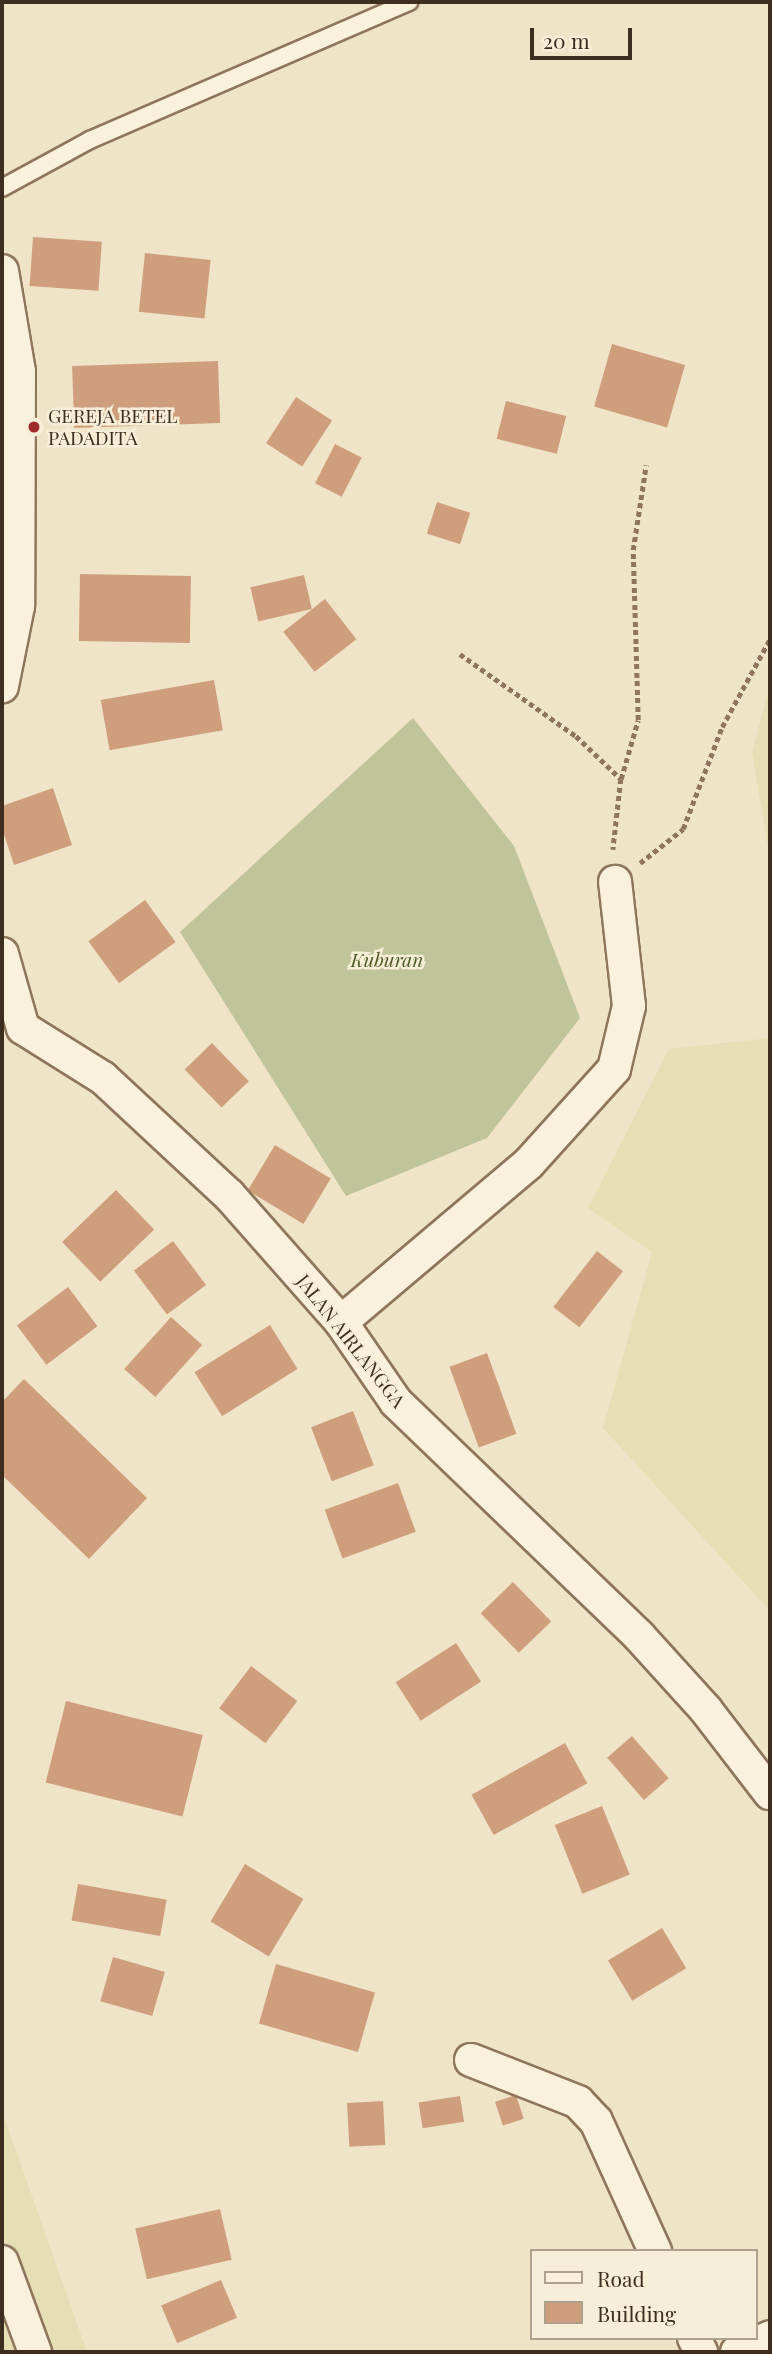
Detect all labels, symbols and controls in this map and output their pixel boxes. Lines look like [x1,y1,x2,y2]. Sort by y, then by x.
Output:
scale bar [534,14,636,58]
text: 20 m [543,26,590,54]
place label: GEREJA BETEL PADADITA [48,405,177,449]
marker: GEREJA BETEL PADADITA [26,419,42,435]
park label: Kuburan [351,949,423,971]
street label: JALAN AIRLANGGA [292,1270,410,1412]
legend [530,2249,758,2340]
text: Road [597,2264,645,2292]
text: Building [597,2299,676,2327]

